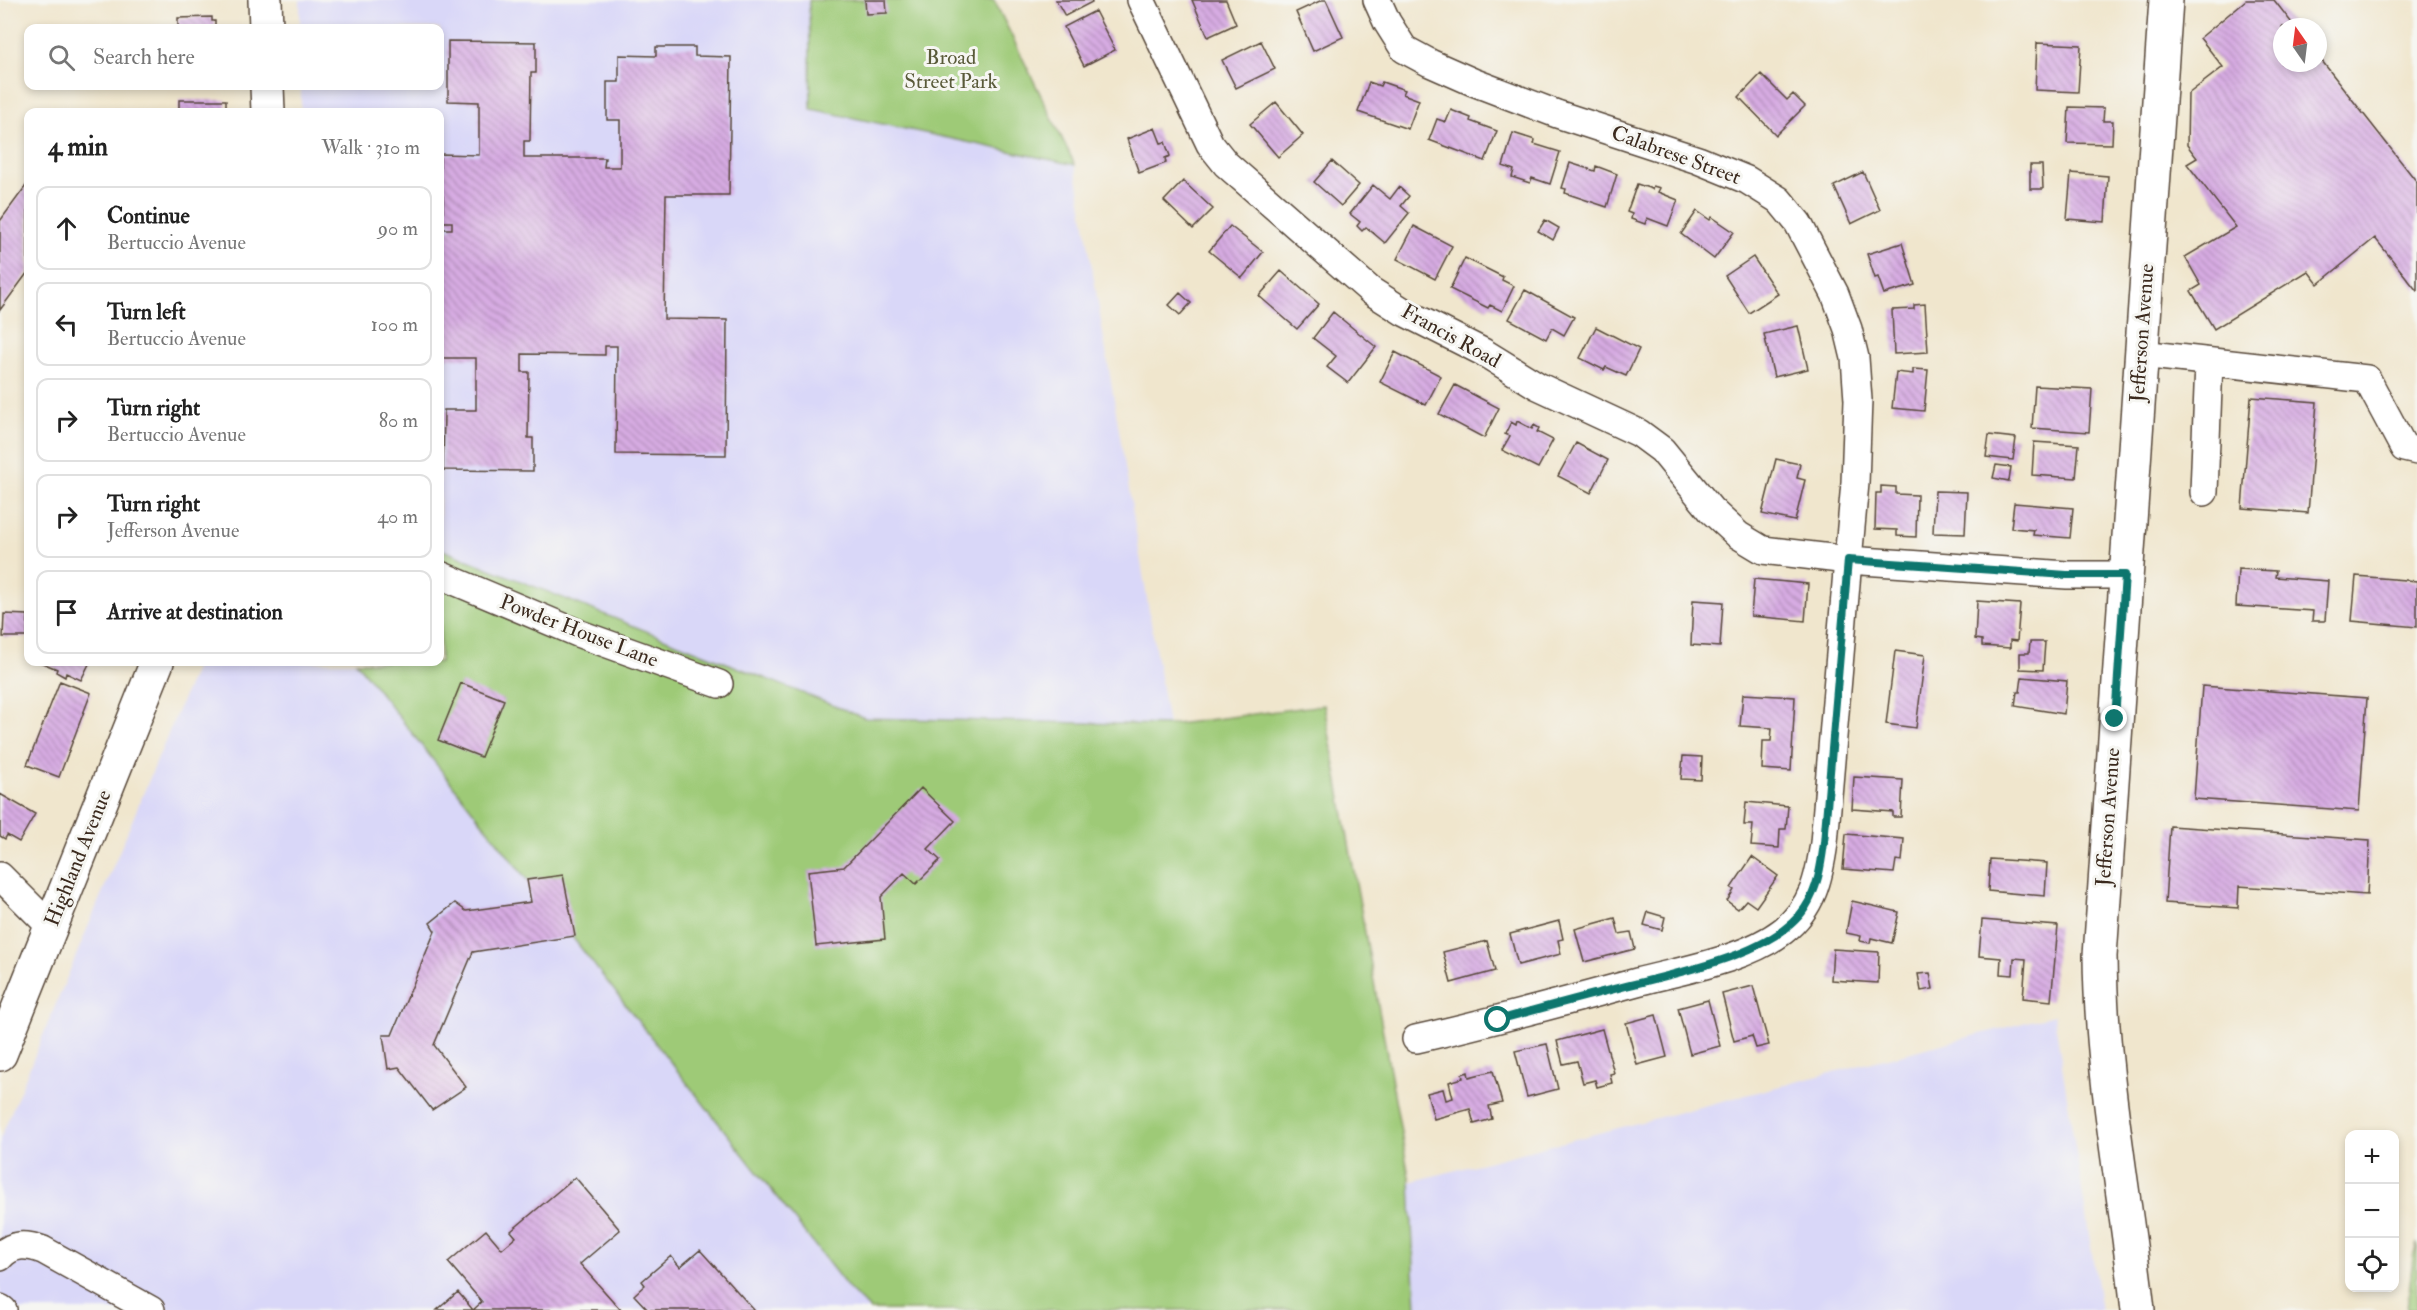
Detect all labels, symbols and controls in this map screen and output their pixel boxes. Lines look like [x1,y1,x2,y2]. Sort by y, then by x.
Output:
north arrow [2273,18,2327,72]
search box [24,24,444,90]
icon: search [45,41,78,74]
text: Search here [93,43,195,71]
park label: Broad Street Park [904,44,998,95]
street label: Calabrese Street [1608,119,1745,191]
text: 4 min [48,131,108,163]
text: Walk · 310 m [321,135,420,160]
text: Continue [107,202,190,230]
icon: ahead [50,212,83,245]
text: 90 m [378,216,418,241]
text: Bertuccio Avenue [107,230,246,255]
street label: Jefferson Avenue [2124,263,2160,404]
text: Turn left [107,298,186,326]
street label: Francis Road [1397,298,1506,375]
icon: left [50,308,83,341]
text: 100 m [371,312,418,337]
text: Bertuccio Avenue [107,326,246,351]
text: Turn right [107,394,200,422]
icon: right [50,404,83,437]
text: 80 m [379,408,418,433]
text: Bertuccio Avenue [107,422,246,447]
text: Turn right [107,490,200,518]
icon: right [50,500,83,533]
text: 40 m [377,504,418,529]
text: Jefferson Avenue [107,518,239,543]
street label: Powder House Lane [496,588,662,674]
icon: arrive [50,596,83,629]
text: Arrive at destination [107,598,283,626]
route end [2101,705,2127,731]
street label: Jefferson Avenue [2090,747,2126,888]
street label: Highland Avenue [38,786,118,930]
route start [1484,1006,1510,1032]
map controls [2345,1130,2399,1292]
button: + [2345,1130,2399,1184]
button: − [2345,1184,2399,1238]
button: locate [2345,1238,2399,1292]

